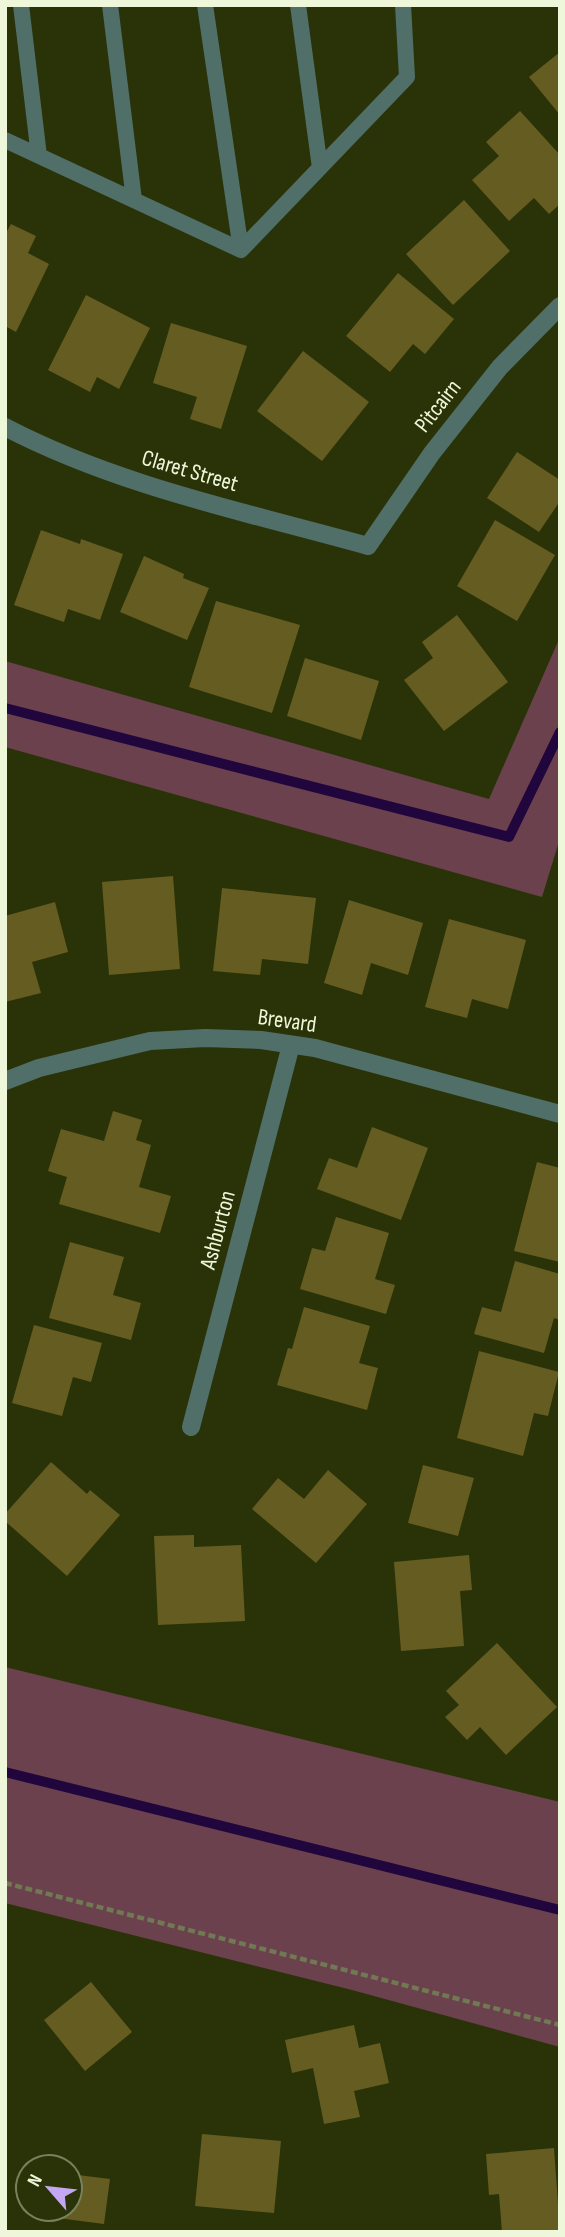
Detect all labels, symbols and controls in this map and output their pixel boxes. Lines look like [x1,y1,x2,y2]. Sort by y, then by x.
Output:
street label: Pitcairn [409,374,467,438]
street label: Claret Street [139,444,241,498]
street label: Brevard [256,1003,318,1039]
street label: Ashburton [194,1188,242,1273]
north arrow [14,2153,84,2223]
text: N [23,2171,48,2191]

